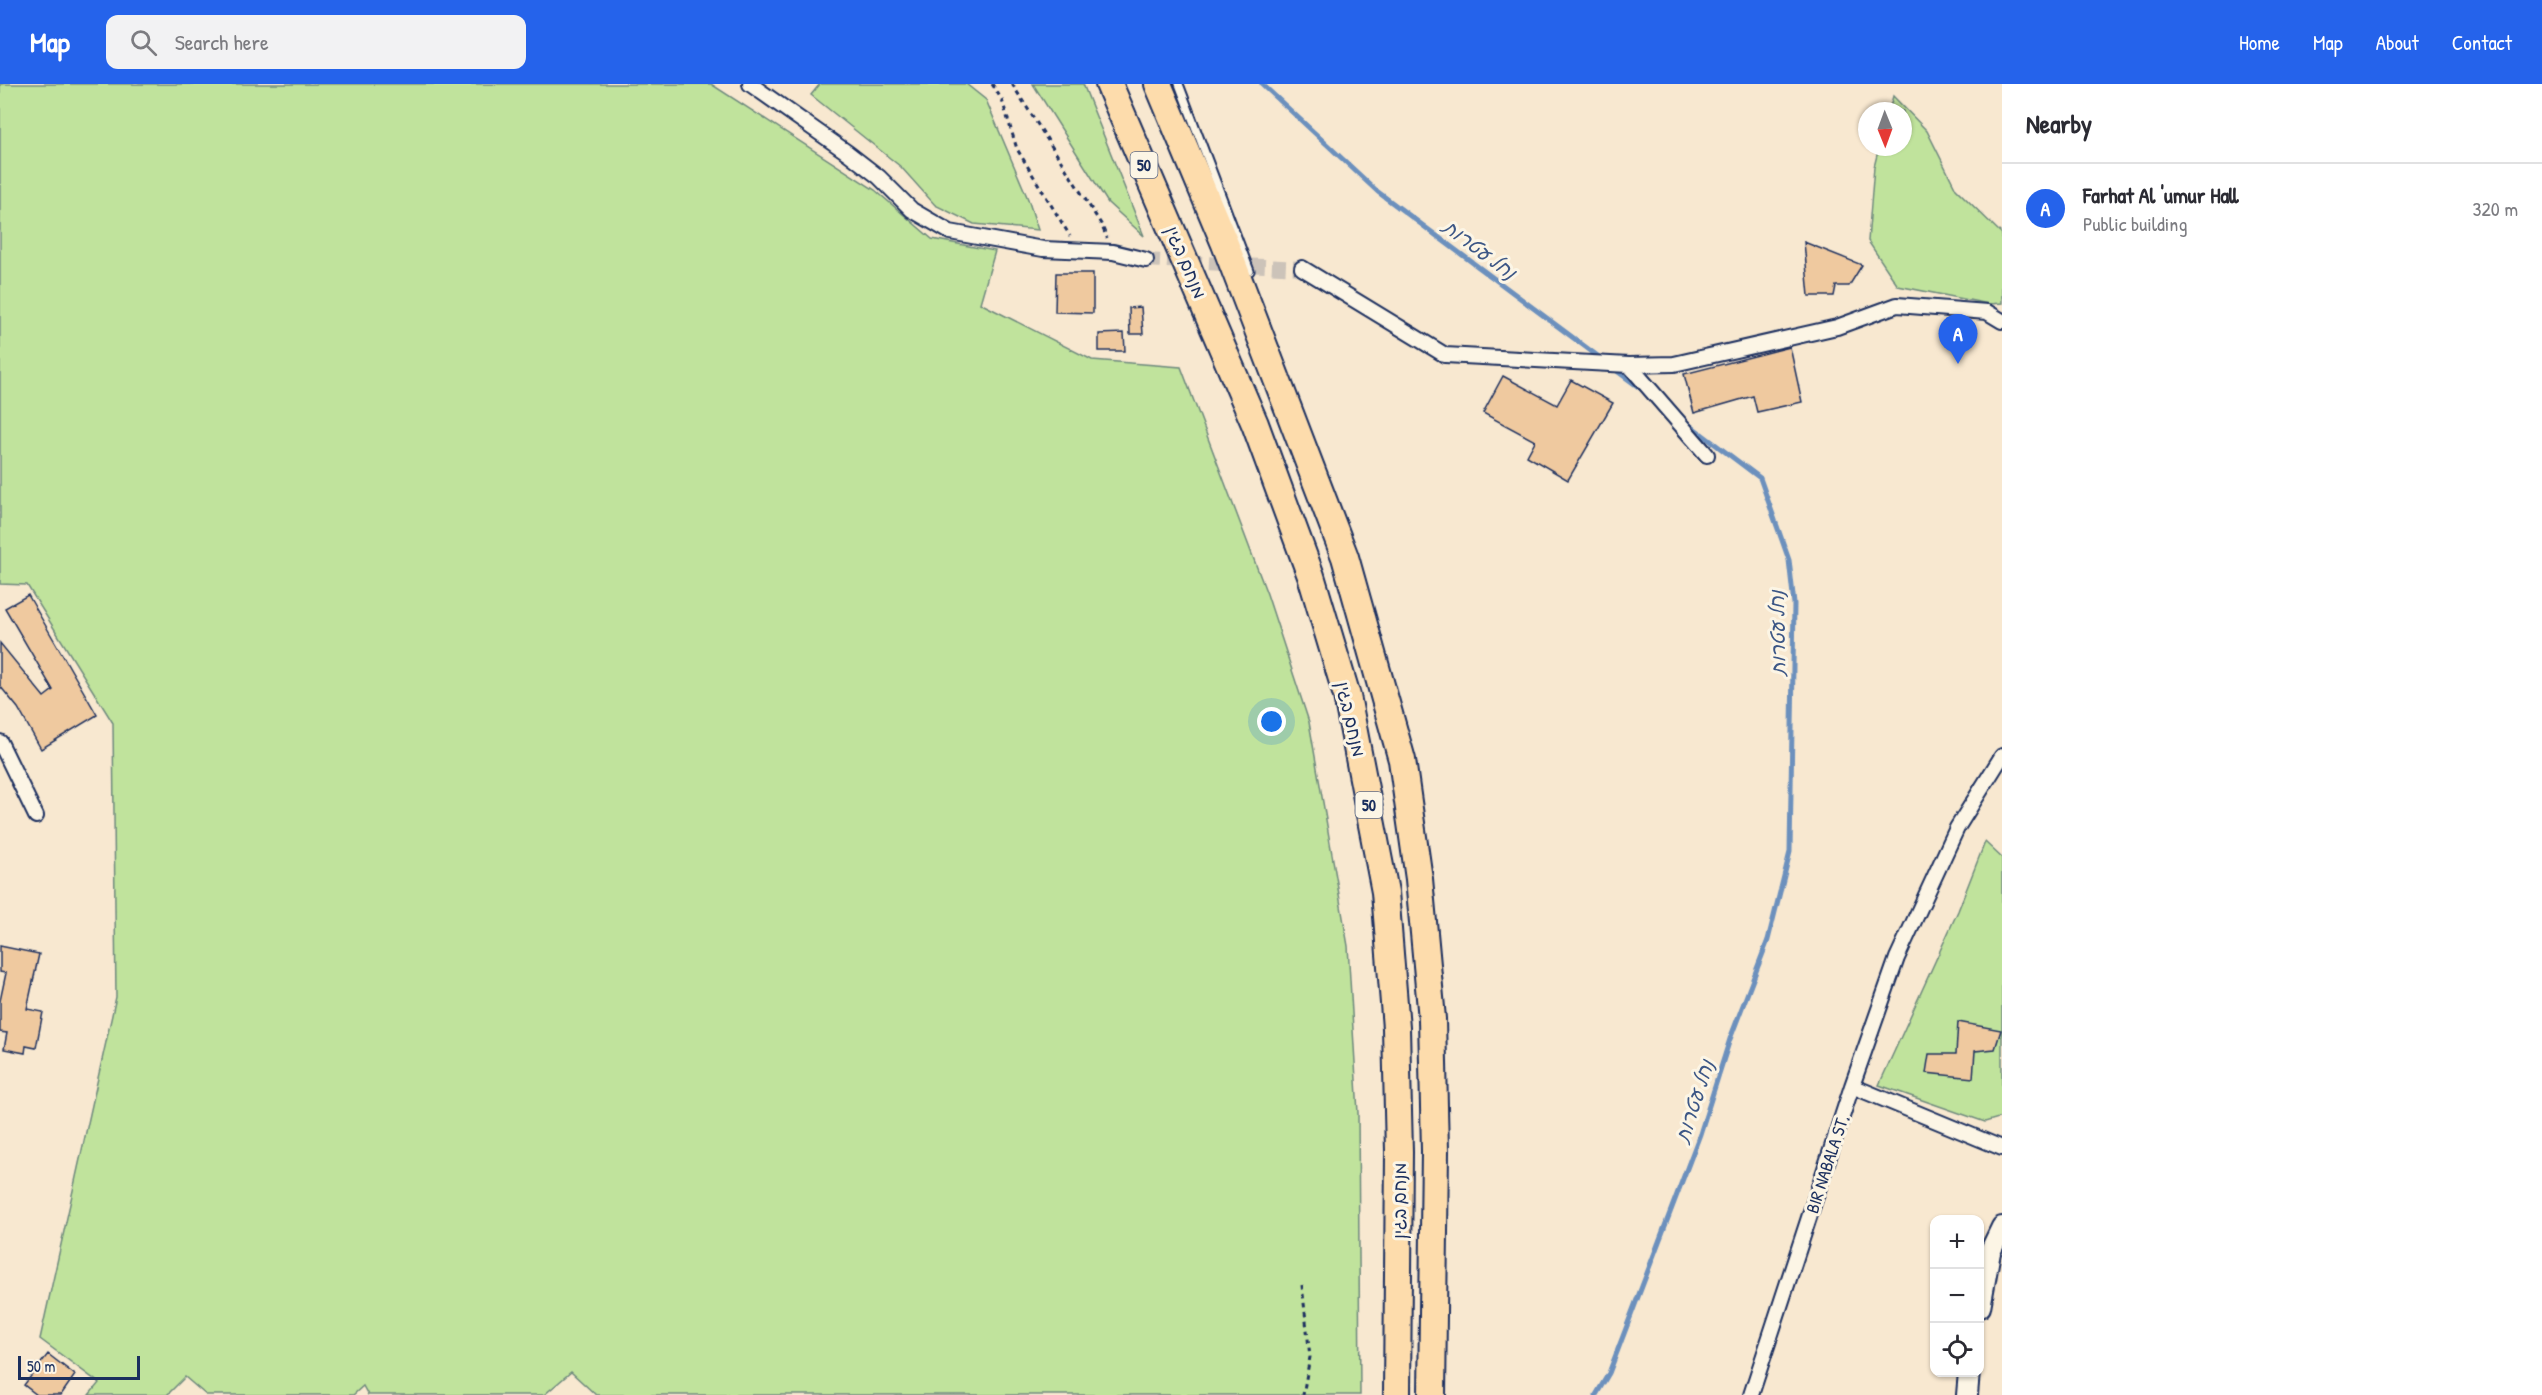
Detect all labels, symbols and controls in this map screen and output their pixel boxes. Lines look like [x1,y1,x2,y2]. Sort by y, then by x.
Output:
search box [106,15,526,69]
text: Map [30,23,70,61]
icon: search [127,26,160,59]
text: Search here [175,27,269,57]
text: Home [2239,28,2280,57]
text: Map [2313,28,2343,57]
text: About [2376,28,2419,57]
text: Contact [2452,28,2512,57]
north arrow [1858,102,1912,156]
text: Nearby [2026,106,2092,141]
road number: 50 [1130,152,1158,178]
text: Farhat Al 'umur Hall [2083,180,2239,210]
text: A [2041,195,2050,222]
text: 320 m [2473,195,2518,222]
text: Public building [2083,210,2187,237]
water label: נחל עטרות [1436,211,1523,286]
street label: מנחם בגין [1160,222,1212,302]
pin: A [1938,314,1978,364]
water label: נחל עטרות [1763,589,1791,678]
street label: מנחם בגין [1330,679,1372,759]
your location [1257,707,1286,736]
road number: 50 [1356,792,1382,818]
water label: נחל עטרות [1667,1055,1720,1148]
street label: BIR NABALA ST, [1799,1112,1855,1216]
street label: מנחם בגין [1387,1163,1412,1239]
map controls [1930,1215,1984,1377]
button: + [1930,1215,1984,1269]
button: − [1930,1269,1984,1323]
button: locate [1930,1323,1984,1377]
scale bar [18,1353,140,1380]
text: 50 m [27,1355,56,1377]

